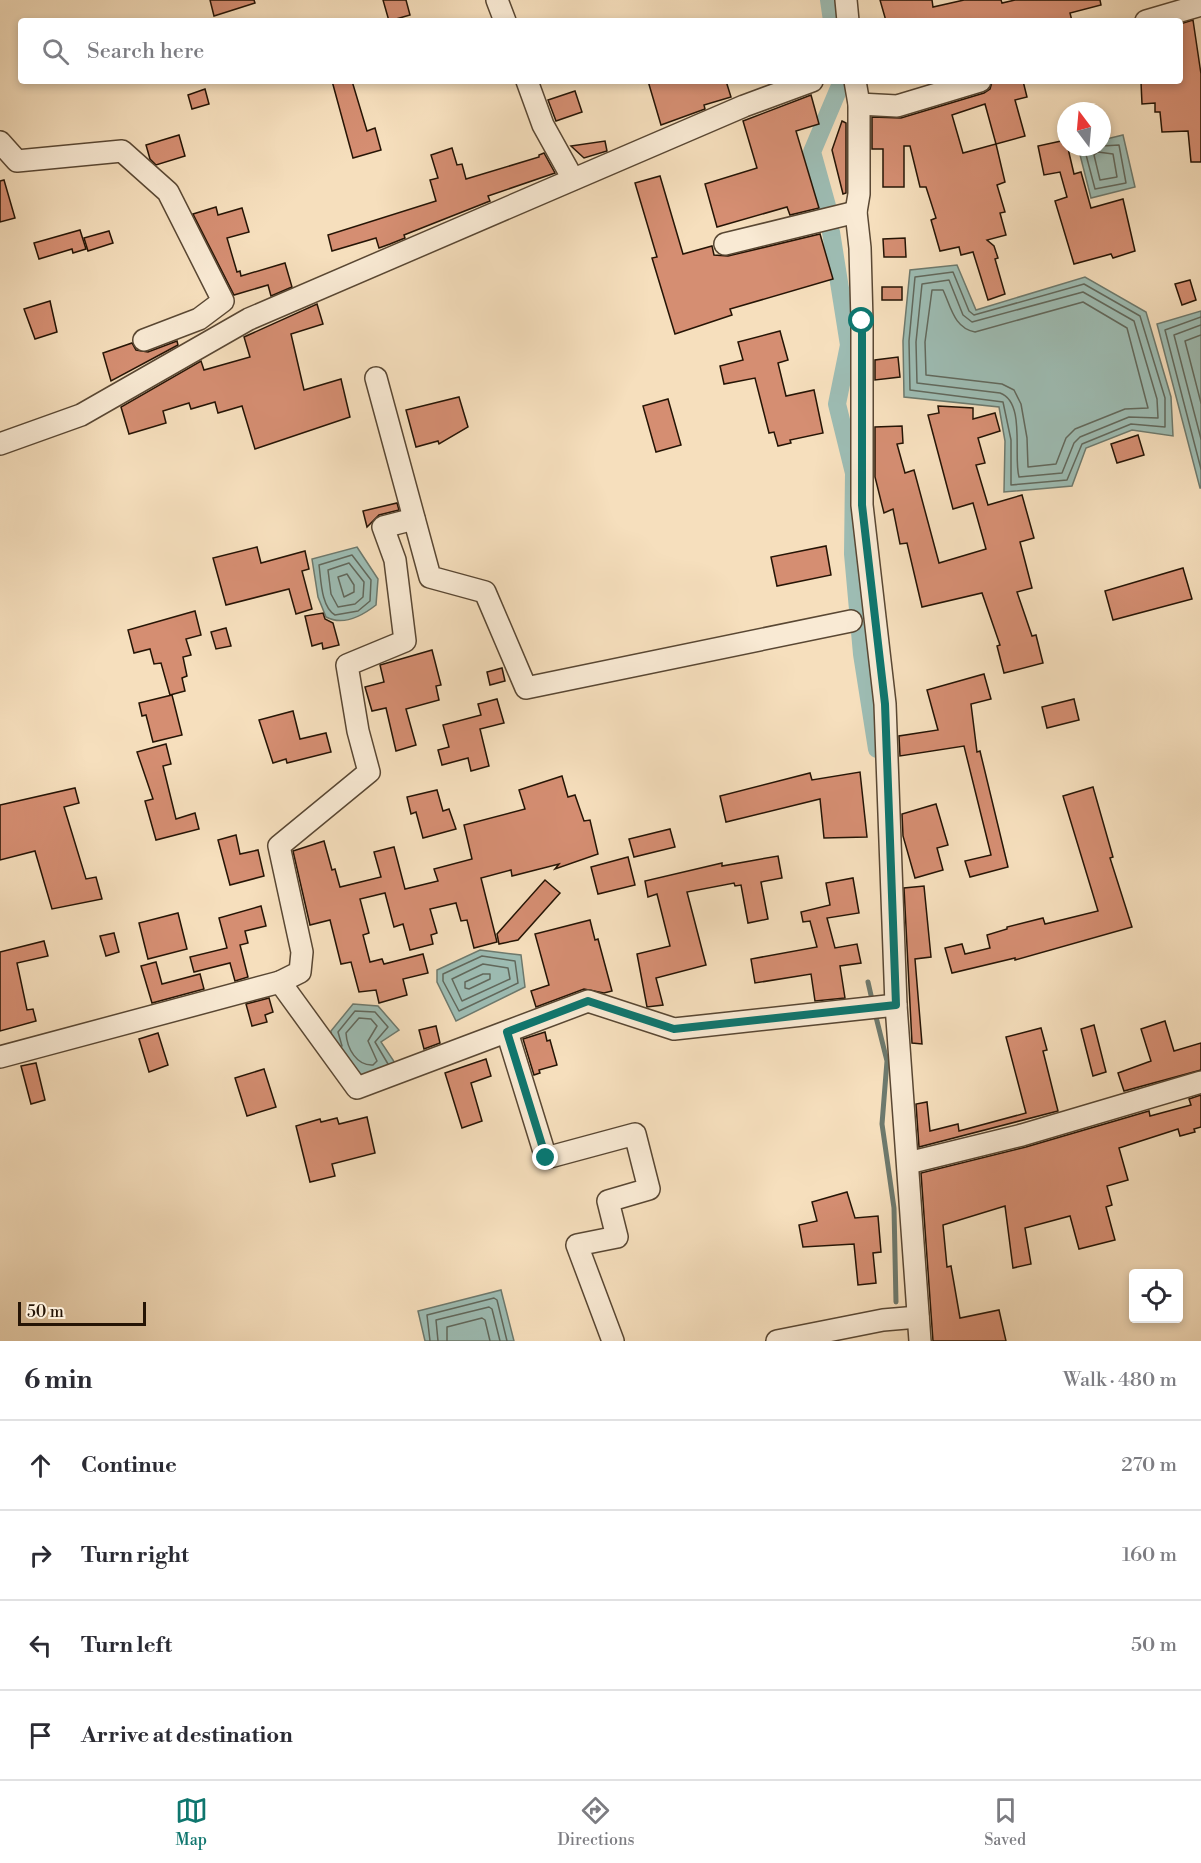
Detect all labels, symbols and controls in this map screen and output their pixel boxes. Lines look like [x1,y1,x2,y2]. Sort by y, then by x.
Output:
search box [18,18,1183,84]
icon: search [39,35,72,68]
text: Search here [87,38,204,65]
north arrow [1057,102,1111,156]
route start [848,307,874,333]
route end [532,1144,558,1170]
map controls [1129,1269,1183,1323]
button: locate [1129,1269,1183,1323]
scale bar [18,1299,146,1326]
text: 50 m [27,1302,64,1322]
text: 6 min [24,1364,92,1396]
text: Walk · 480 m [1063,1368,1177,1393]
icon: ahead [24,1449,57,1482]
text: Continue [81,1452,177,1479]
text: 270 m [1121,1453,1177,1478]
icon: right [24,1539,57,1572]
text: Turn right [81,1542,189,1569]
text: 160 m [1122,1543,1177,1568]
icon: left [24,1629,57,1662]
text: Turn left [81,1632,172,1659]
text: 50 m [1131,1633,1177,1658]
icon: arrive [24,1719,57,1752]
text: Arrive at destination [81,1722,293,1749]
tab: Map [175,1794,208,1850]
tab: Directions [557,1794,635,1850]
tab: Saved [984,1794,1026,1850]

